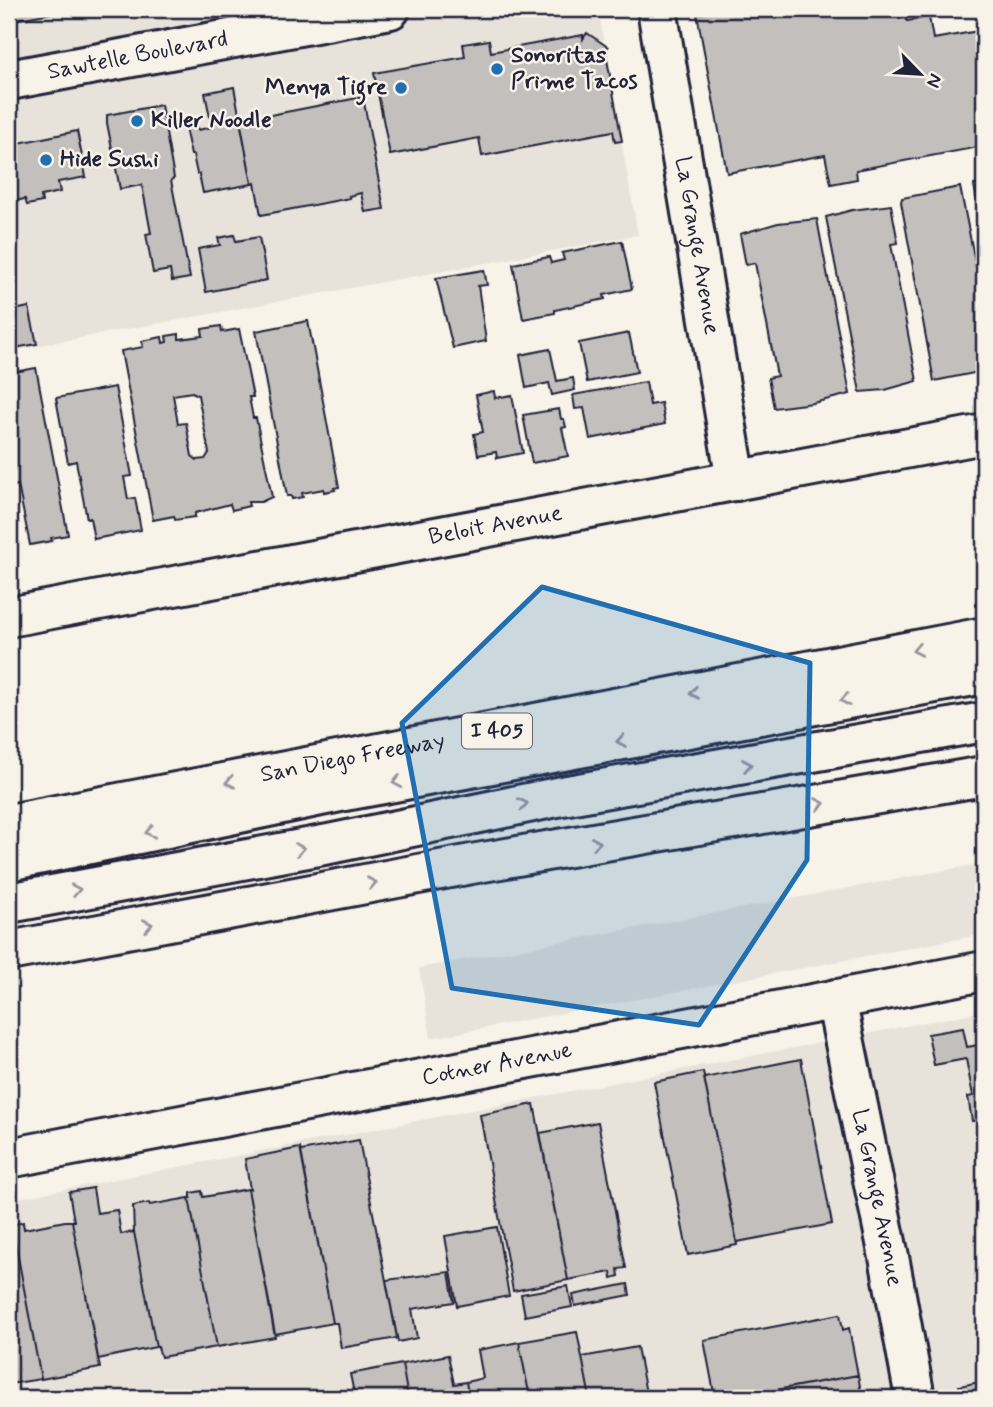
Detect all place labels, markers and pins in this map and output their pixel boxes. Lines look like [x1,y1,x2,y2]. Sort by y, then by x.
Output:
place label: Sonoritas Prime Tacos [511,41,638,97]
marker: Sonoritas Prime Tacos [489,61,505,77]
place label: Menya Tigre [265,73,388,106]
marker: Menya Tigre [393,80,409,96]
place label: Killer Noodle [151,106,272,136]
marker: Killer Noodle [129,113,145,129]
place label: Hide Sushi [60,145,158,175]
marker: Hide Sushi [38,152,54,168]

